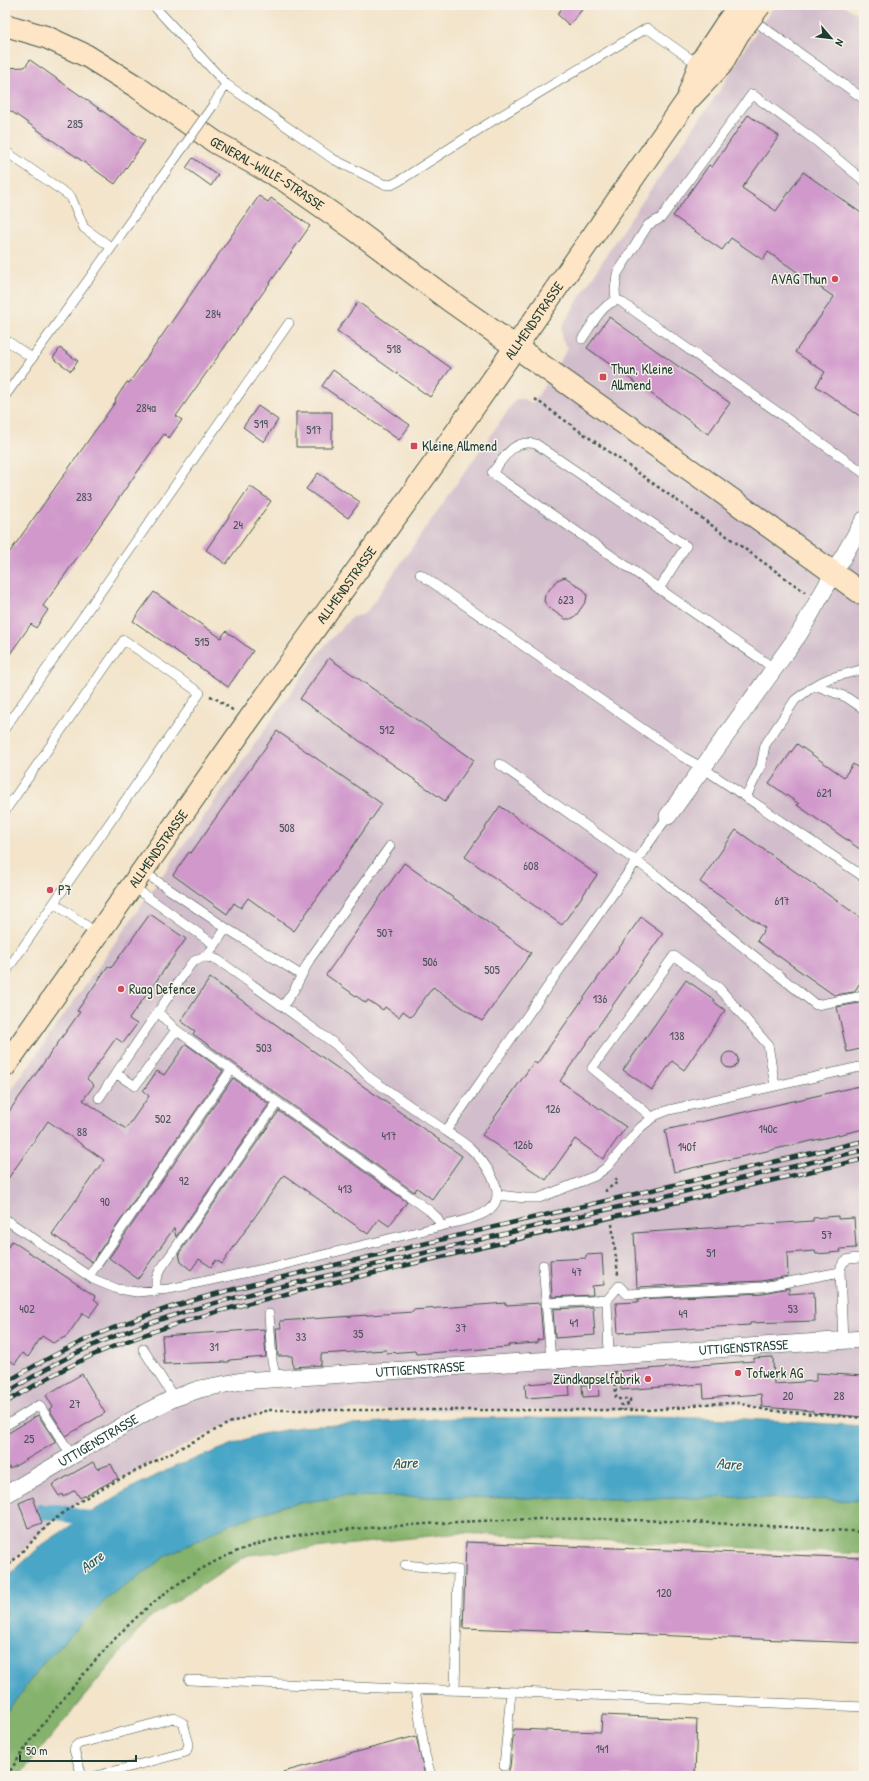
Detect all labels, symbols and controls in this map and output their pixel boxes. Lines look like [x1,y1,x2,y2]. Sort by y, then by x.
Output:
north arrow [811,18,851,58]
text: N [832,37,847,49]
house number: 285 [67,115,83,132]
street label: GENERAL-WILLE-STRASSE [206,131,328,214]
place label: AVAG Thun [771,269,827,288]
marker: AVAG Thun [830,274,840,284]
street label: ALLMENDSTRASSE [500,277,567,363]
house number: 284 [205,305,221,322]
house number: 518 [387,340,401,357]
place label: Thun, Kleine Allmend [611,359,673,394]
marker: Thun, Kleine Allmend [598,372,608,382]
house number: 284a [136,399,156,416]
house number: 519 [254,415,269,432]
house number: 517 [306,421,322,438]
place label: Kleine Allmend [422,436,497,455]
marker: Kleine Allmend [409,441,419,451]
house number: 283 [76,488,92,505]
house number: 24 [233,516,244,533]
street label: ALLMENDSTRASSE [312,542,380,627]
house number: 623 [558,591,574,608]
house number: 515 [195,633,209,650]
house number: 512 [379,721,395,738]
house number: 621 [817,784,831,801]
street label: ALLMENDSTRASSE [124,805,192,891]
house number: 508 [279,819,295,836]
house number: 608 [523,857,539,874]
place label: P7 [58,880,72,899]
marker: P7 [45,885,55,895]
house number: 617 [774,892,790,909]
house number: 507 [377,924,393,941]
house number: 506 [422,953,438,970]
house number: 505 [484,961,500,978]
place label: Ruag Defence [129,979,196,999]
marker: Ruag Defence [116,984,126,994]
house number: 136 [593,990,607,1007]
house number: 138 [670,1027,684,1044]
house number: 503 [256,1039,272,1056]
house number: 126 [546,1100,561,1117]
house number: 502 [155,1110,171,1127]
house number: 140c [759,1120,778,1137]
house number: 88 [77,1123,87,1140]
house number: 417 [382,1127,396,1144]
house number: 126b [513,1136,533,1153]
house number: 140f [678,1138,697,1155]
house number: 92 [179,1172,189,1189]
house number: 413 [338,1180,352,1197]
house number: 90 [100,1193,110,1210]
house number: 57 [821,1226,833,1243]
house number: 51 [706,1244,716,1261]
house number: 47 [572,1263,582,1280]
house number: 402 [19,1300,35,1317]
house number: 53 [788,1300,798,1317]
house number: 49 [679,1305,688,1322]
house number: 41 [570,1314,578,1331]
house number: 37 [455,1319,467,1336]
house number: 35 [353,1325,363,1342]
house number: 33 [296,1328,306,1345]
street label: UTTIGENSTRASSE [698,1334,789,1359]
house number: 31 [209,1338,219,1355]
street label: UTTIGENSTRASSE [375,1356,466,1381]
place label: Tofwerk AG [746,1363,804,1382]
marker: Tofwerk AG [733,1368,743,1378]
place label: Zündkapselfabrik [553,1369,640,1389]
marker: Zündkapselfabrik [643,1374,653,1384]
house number: 20 [783,1387,794,1404]
house number: 28 [834,1387,844,1404]
house number: 27 [69,1395,81,1412]
street label: UTTIGENSTRASSE [54,1409,141,1471]
house number: 25 [24,1430,34,1447]
water label: Aare [392,1452,419,1473]
water label: Aare [716,1452,743,1475]
water label: Aare [75,1545,109,1578]
house number: 120 [656,1584,672,1601]
scale bar [20,1737,136,1763]
house number: 141 [595,1740,609,1757]
text: 50 m [26,1742,47,1759]

